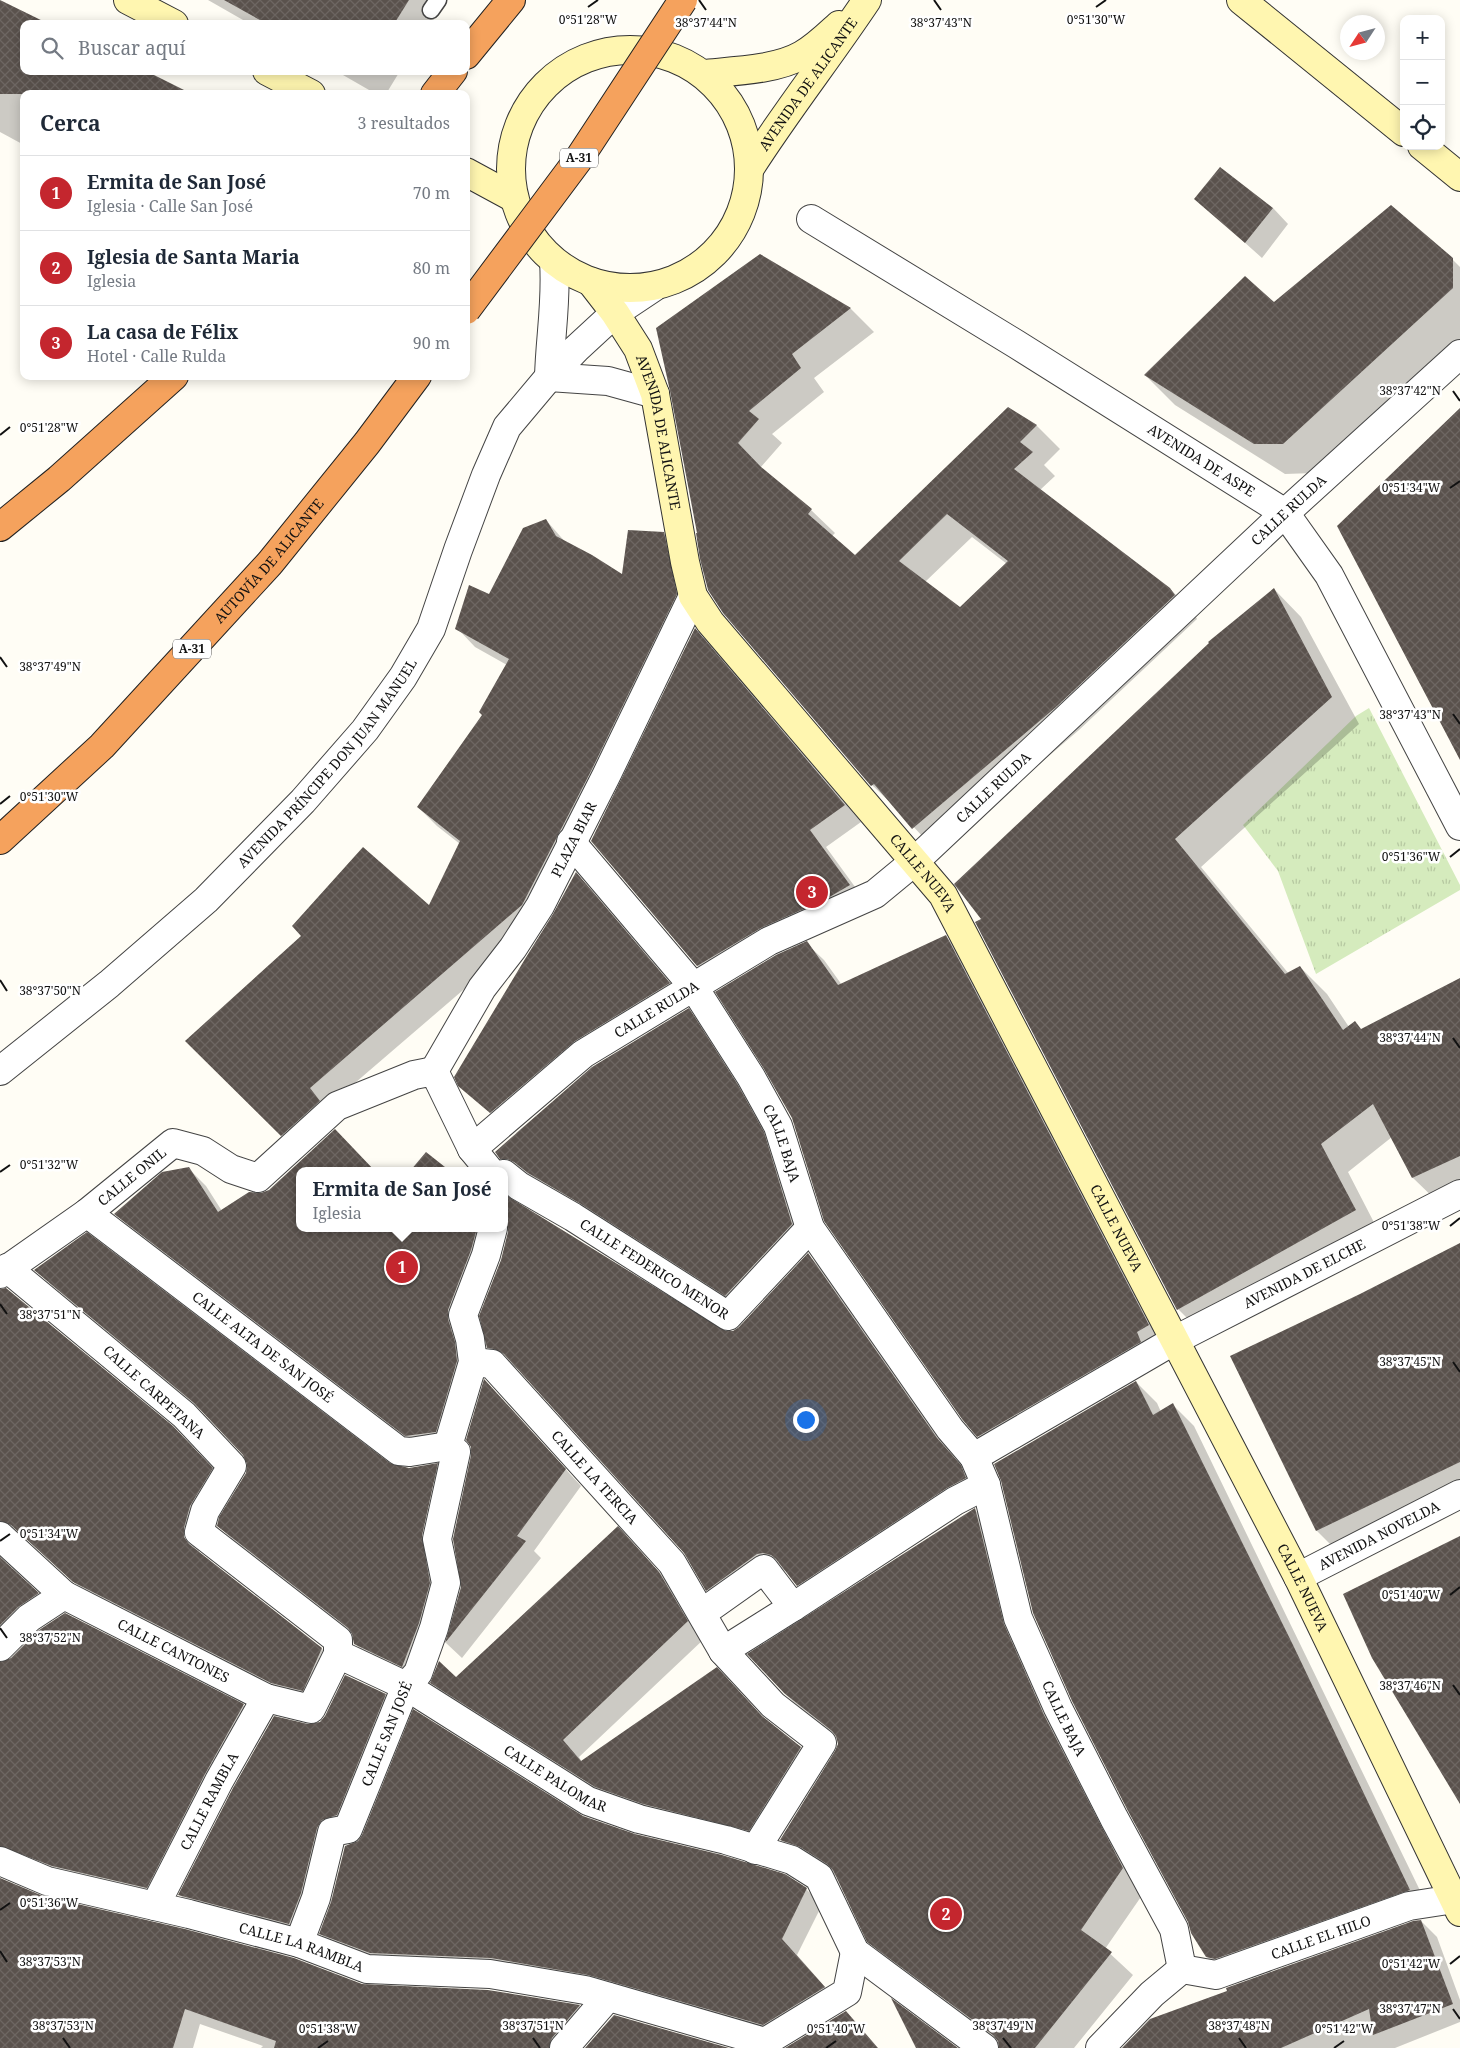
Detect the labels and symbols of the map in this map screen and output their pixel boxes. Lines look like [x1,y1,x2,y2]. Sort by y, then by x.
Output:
text: 0°51'28"W [559,11,618,28]
text: 0°51'30"W [1067,11,1126,28]
street label: AVENIDA DE ALICANTE [754,13,861,154]
text: 38°37'44"N [675,14,737,31]
text: 38°37'43"N [910,14,972,31]
north arrow [1340,15,1385,60]
road number: A-31 [560,148,598,168]
street label: AVENIDA DE ALICANTE [632,352,686,511]
text: 38°37'42"N [1379,382,1441,399]
text: 0°51'28"W [20,419,79,436]
street label: AVENIDA DE ASPE [1144,419,1259,501]
street label: CALLE RULDA [1246,470,1330,549]
text: 0°51'34"W [1382,479,1441,496]
street label: AUTOVÍA DE ALICANTE [209,494,328,627]
road number: A-31 [173,640,211,659]
street label: AVENIDA PRÍNCIPE DON JUAN MANUEL [233,655,421,872]
text: 38°37'49"N [19,658,81,675]
text: 38°37'43"N [1379,706,1441,723]
street label: CALLE RULDA [951,747,1034,827]
text: 0°51'30"W [20,788,79,805]
street label: PLAZA BIAR [546,798,601,880]
street label: CALLE NUEVA [886,830,960,915]
text: 0°51'36"W [1382,848,1441,865]
pin: 3 [796,873,828,911]
street label: CALLE RULDA [610,976,702,1042]
text: 38°37'50"N [19,982,81,999]
text: 38°37'44"N [1379,1029,1441,1046]
street label: CALLE BAJA [759,1101,805,1185]
street label: CALLE ONIL [93,1142,170,1210]
text: 0°51'32"W [20,1156,79,1173]
street label: CALLE NUEVA [1086,1181,1147,1275]
street label: CALLE FEDERICO MENOR [576,1214,733,1324]
text: 0°51'38"W [1382,1217,1441,1234]
street label: AVENIDA DE ELCHE [1240,1234,1369,1312]
pin: 1 [386,1248,418,1286]
street label: CALLE ALTA DE SAN JOSÉ [188,1287,338,1407]
text: 38°37'51"N [19,1306,81,1323]
street label: CALLE CARPETANA [99,1341,210,1443]
text: 38°37'45"N [1379,1353,1441,1370]
your location [793,1407,819,1433]
street label: CALLE LA TERCIA [547,1426,642,1528]
street label: AVENIDA NOVELDA [1315,1496,1443,1574]
text: 0°51'34"W [20,1525,79,1542]
street label: CALLE NUEVA [1273,1540,1333,1635]
text: 0°51'40"W [1382,1586,1441,1603]
street label: CALLE CANTONES [115,1614,233,1687]
text: 38°37'52"N [19,1629,81,1646]
street label: CALLE BAJA [1038,1677,1091,1759]
text: 38°37'46"N [1379,1677,1441,1694]
street label: CALLE SAN JOSÉ [356,1678,416,1789]
street label: CALLE PALOMAR [500,1740,610,1816]
street label: CALLE RAMBLA [175,1748,243,1853]
text: 0°51'36"W [20,1894,79,1911]
pin: 2 [930,1895,962,1933]
street label: CALLE EL HILO [1268,1910,1373,1964]
street label: CALLE LA RAMBLA [237,1918,367,1976]
text: 38°37'53"N [19,1953,81,1970]
text: 0°51'42"W [1382,1955,1441,1972]
text: 38°37'47"N [1379,2000,1441,2017]
text: 38°37'53"N [32,2017,94,2034]
text: 38°37'51"N [502,2017,564,2034]
text: 38°37'49"N [972,2017,1034,2034]
text: 38°37'48"N [1208,2017,1270,2034]
text: 0°51'38"W [299,2020,358,2037]
text: 0°51'40"W [807,2020,866,2037]
text: 0°51'42"W [1315,2020,1374,2037]

